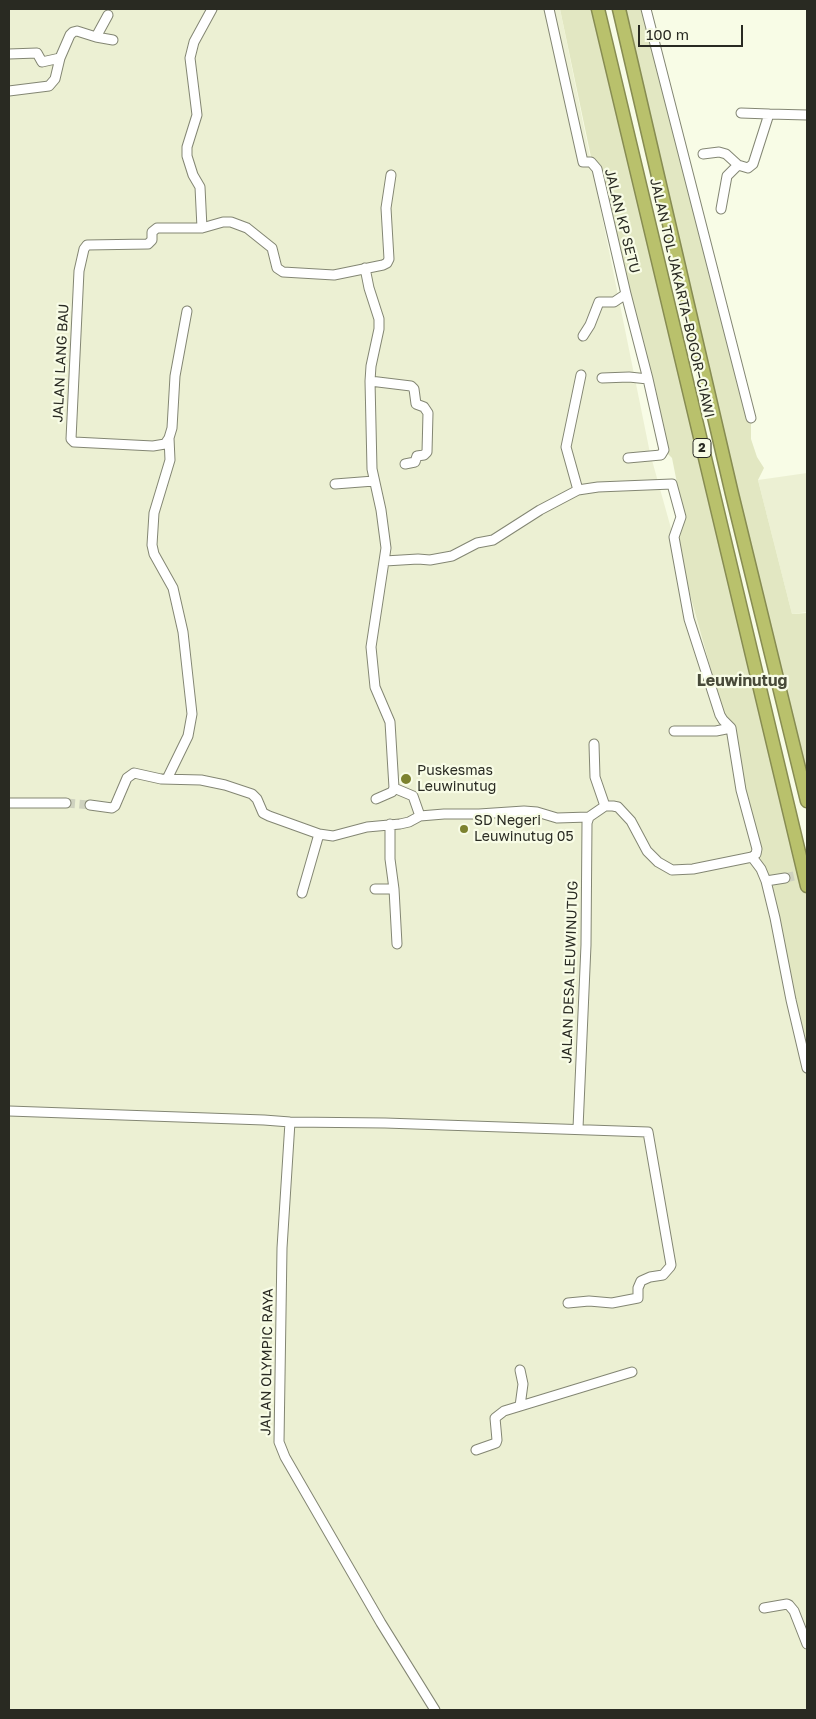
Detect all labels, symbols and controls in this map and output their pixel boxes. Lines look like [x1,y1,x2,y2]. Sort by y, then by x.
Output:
scale bar [641,15,746,47]
text: 100 m [646,25,689,43]
street label: JALAN KP SETU [601,167,643,275]
street label: JALAN TOL JAKARTA–BOGOR–CIAWI [646,176,718,420]
street label: JALAN LANG BAU [50,303,72,423]
road number: 2 [693,438,711,458]
district label: Leuwinutug [697,671,787,691]
place label: Puskesmas Leuwinutug [417,763,496,796]
marker: Puskesmas Leuwinutug [399,772,413,786]
place label: SD Negeri Leuwinutug 05 [474,813,574,846]
marker: SD Negeri Leuwinutug 05 [458,823,470,835]
street label: JALAN DESA LEUWINUTUG [558,880,582,1064]
street label: JALAN OLYMPIC RAYA [257,1288,277,1436]

